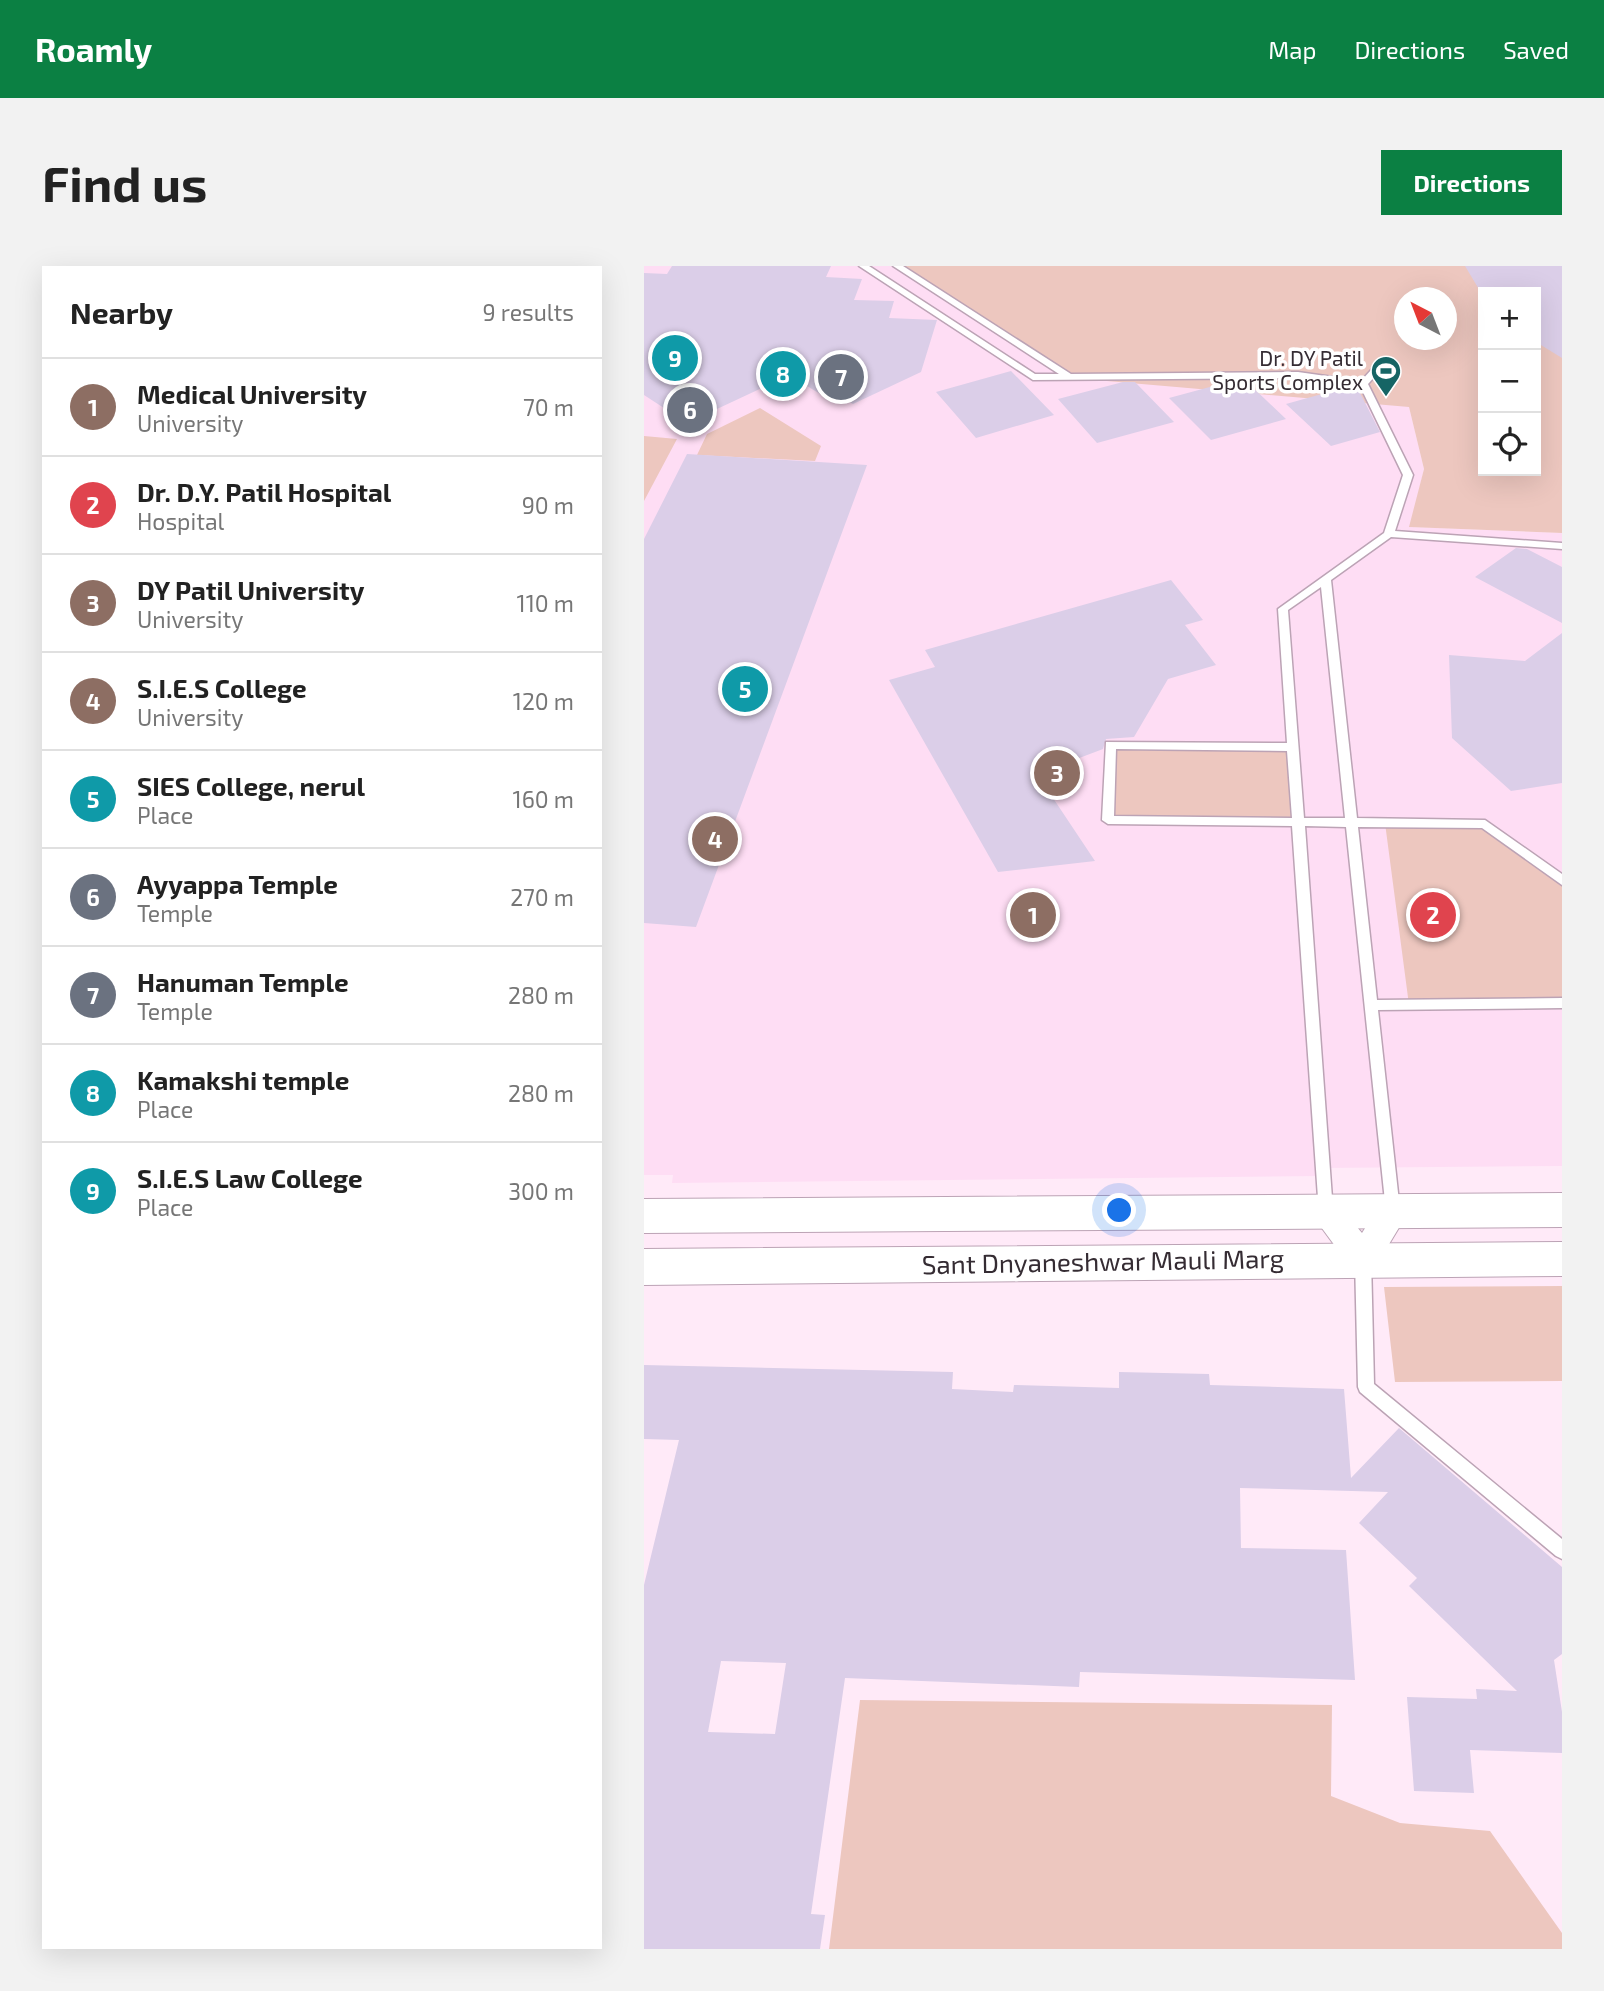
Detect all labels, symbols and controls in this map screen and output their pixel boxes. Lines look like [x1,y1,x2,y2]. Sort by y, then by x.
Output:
text: Roamly [35,29,152,69]
text: Map [1268,35,1316,64]
text: Directions [1354,35,1465,64]
text: Saved [1503,35,1569,64]
button: Directions [1381,150,1562,215]
text: Find us [42,153,207,212]
north arrow [1394,287,1457,350]
map controls [1478,287,1541,476]
button: + [1478,287,1541,350]
text: Nearby [70,294,173,330]
text: 9 results [483,298,574,326]
pin: 9 [652,332,698,384]
place label: Dr. DY Patil Sports Complex [1212,345,1364,394]
pin: 8 [760,348,806,400]
button: − [1478,350,1541,413]
pin: 7 [818,351,864,403]
sports icon: Dr. DY Patil Sports Complex [1369,354,1403,398]
text: Medical University [137,378,367,409]
pin: 6 [667,384,713,436]
text: 1 [88,393,98,421]
text: 70 m [523,393,574,421]
text: University [137,409,243,437]
button: locate [1478,413,1541,476]
text: Dr. D.Y. Patil Hospital [137,476,391,507]
text: 2 [86,491,100,519]
text: 90 m [522,491,574,519]
text: Hospital [137,507,224,535]
text: DY Patil University [137,574,364,605]
text: 3 [86,589,100,617]
text: 110 m [517,589,574,617]
text: University [137,605,243,633]
pin: 5 [722,663,768,715]
text: S.I.E.S College [137,672,307,703]
text: 4 [86,687,100,715]
text: 120 m [513,687,574,715]
text: University [137,703,243,731]
pin: 3 [1034,747,1080,799]
text: SIES College, nerul [137,770,365,801]
text: 5 [87,785,99,813]
text: 160 m [513,785,574,813]
text: Place [137,801,193,829]
pin: 4 [692,813,738,865]
text: Ayyappa Temple [137,868,338,899]
text: 6 [86,883,100,911]
text: 270 m [510,883,574,911]
pin: 1 [1010,889,1056,941]
pin: 2 [1410,889,1456,941]
text: Temple [137,899,213,927]
text: Hanuman Temple [137,966,349,997]
text: 7 [87,981,99,1009]
text: 280 m [508,981,574,1009]
text: Temple [137,997,213,1025]
text: Kamakshi temple [137,1064,349,1095]
text: 8 [86,1079,100,1107]
text: 280 m [508,1079,574,1107]
text: Place [137,1095,193,1123]
text: S.I.E.S Law College [137,1162,363,1193]
text: 9 [86,1177,100,1205]
text: 300 m [508,1177,574,1205]
text: Place [137,1193,193,1221]
your location [1102,1193,1136,1227]
street label: Sant Dnyaneshwar Mauli Marg [922,1242,1284,1279]

